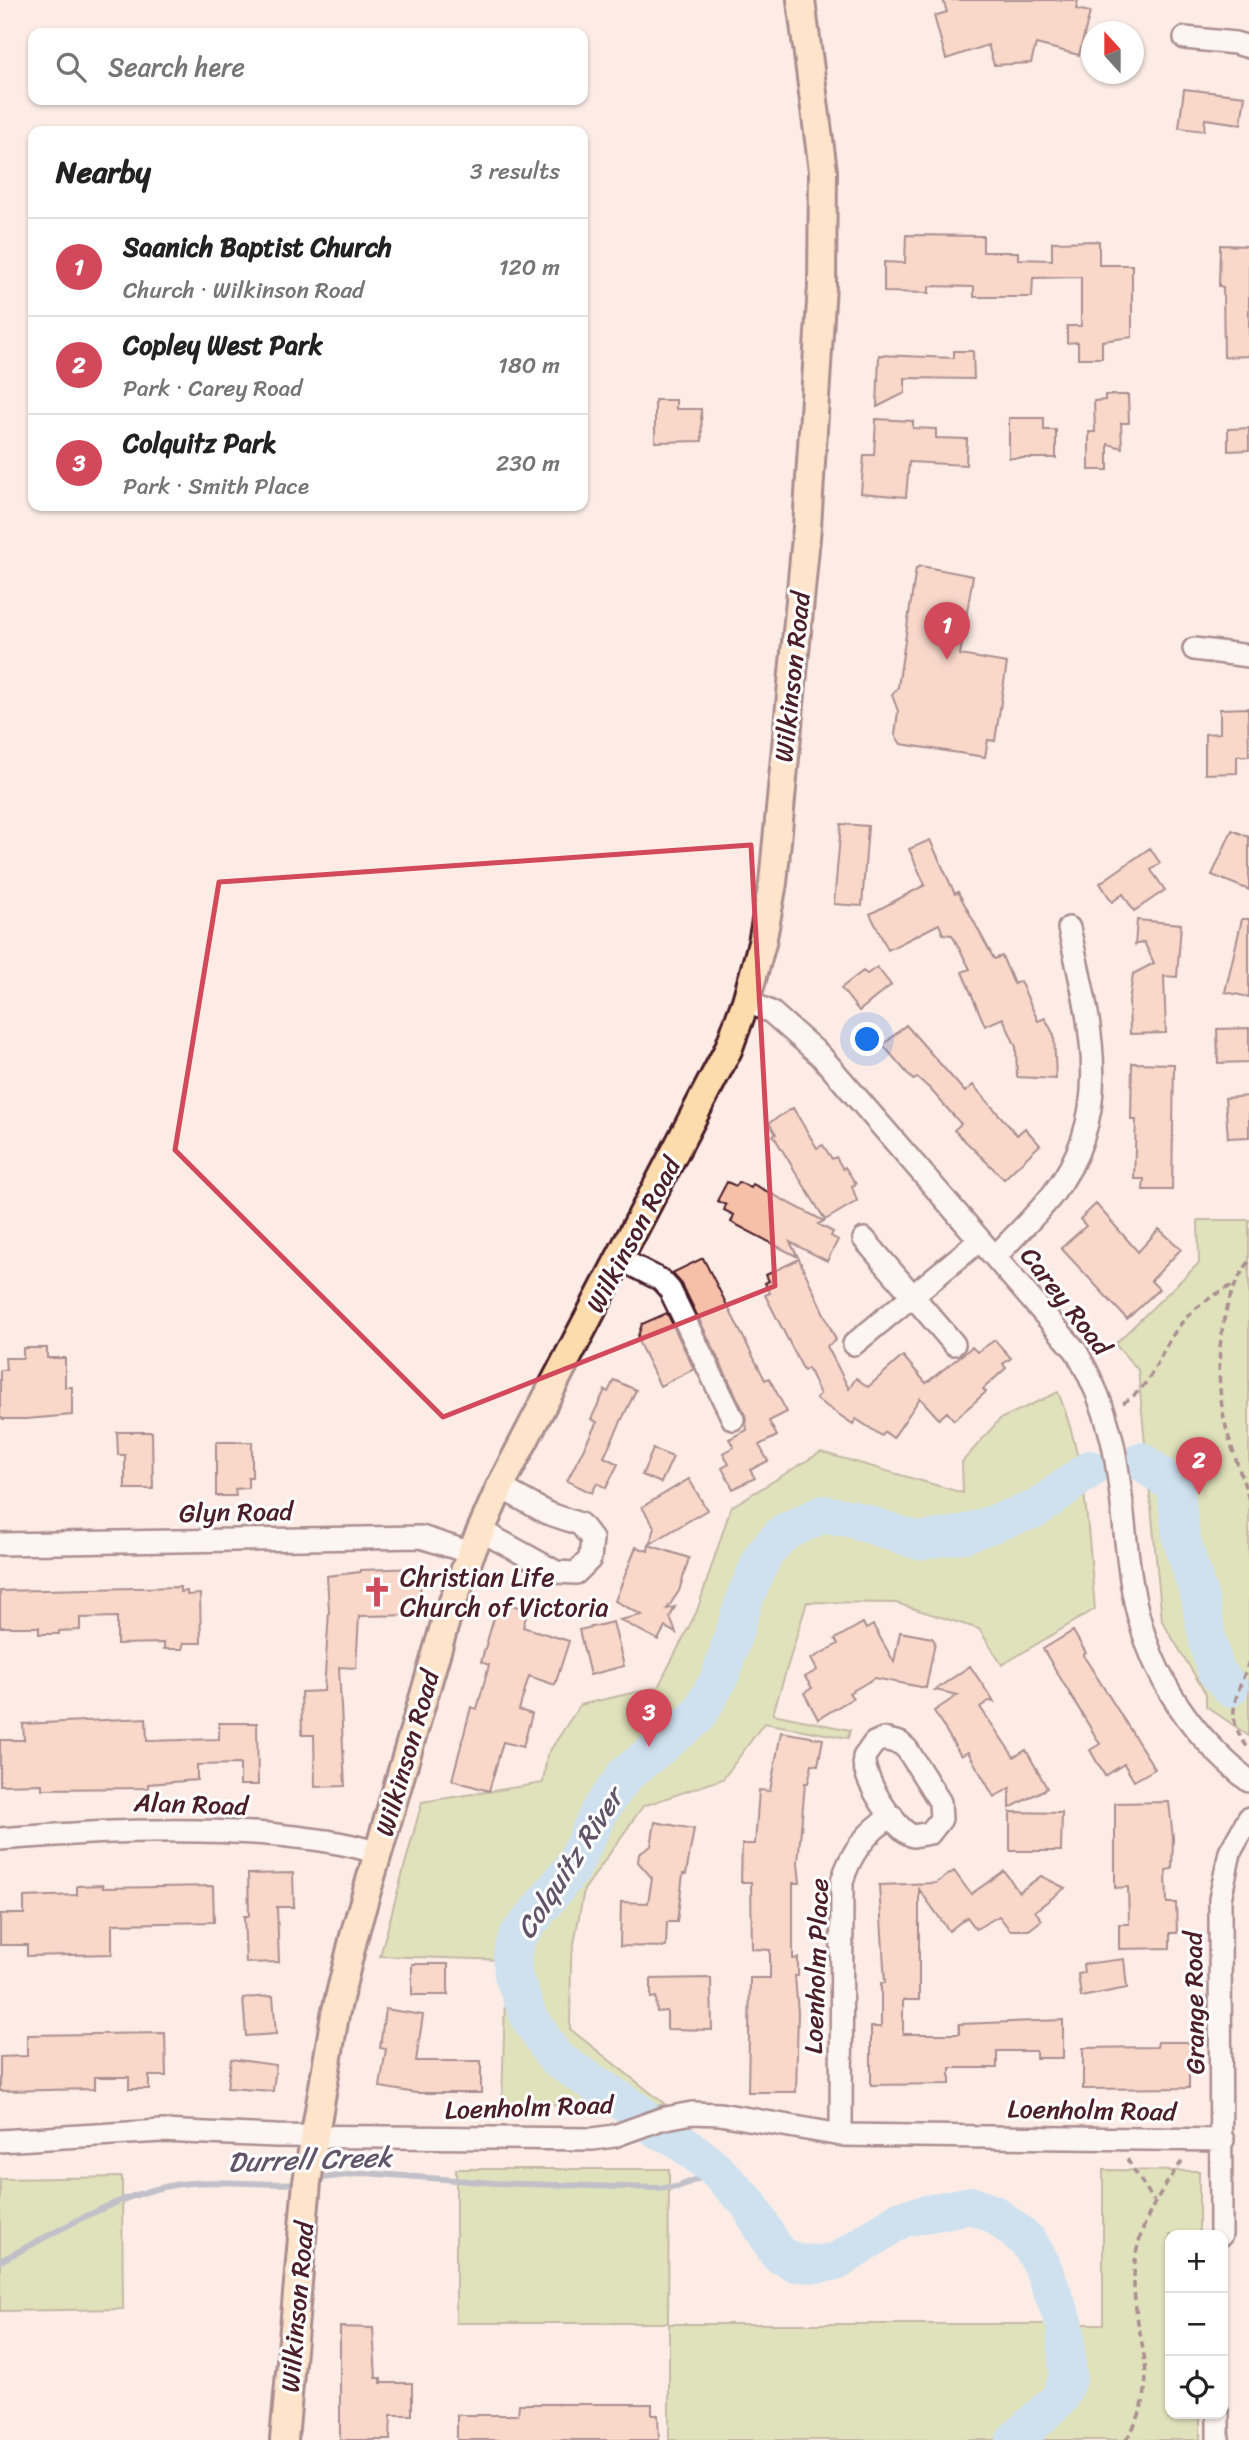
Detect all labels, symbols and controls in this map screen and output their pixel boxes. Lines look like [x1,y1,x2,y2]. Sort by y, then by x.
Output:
north arrow [1081,21,1144,84]
search box [28,28,588,105]
text: Search here [108,44,245,90]
icon: search [52,48,90,86]
text: Nearby [56,145,151,199]
text: 3 results [470,151,560,192]
text: Saanich Baptist Church [123,224,392,270]
text: 1 [74,247,84,288]
text: 120 m [499,247,560,288]
text: Church · Wilkinson Road [123,270,364,311]
text: Copley West Park [123,322,322,368]
text: 2 [72,345,86,386]
text: 180 m [498,345,560,386]
text: Park · Carey Road [123,368,302,409]
text: Colquitz Park [123,420,277,466]
text: 3 [73,443,85,484]
text: 230 m [496,443,560,484]
text: Park · Smith Place [123,466,309,507]
street label: Wilkinson Road [760,587,824,764]
pin: 1 [924,602,970,660]
your location [850,1022,884,1056]
street label: Wilkinson Road [573,1147,695,1321]
street label: Carey Road [1008,1236,1125,1368]
pin: 2 [1176,1437,1222,1495]
street label: Glyn Road [179,1488,296,1536]
place label: Christian Life Church of Victoria [400,1554,609,1630]
church icon: Christian Life Church of Victoria [360,1575,394,1609]
street label: Wilkinson Road [361,1662,453,1842]
pin: 3 [626,1689,672,1747]
water label: Colquitz River [502,1774,639,1949]
street label: Alan Road [132,1779,251,1829]
street label: Loenholm Place [790,1877,842,2055]
street label: Grange Road [1170,1929,1218,2075]
street label: Loenholm Road [444,2081,617,2133]
street label: Loenholm Road [1007,2086,1179,2135]
water label: Durrell Creek [227,2132,395,2187]
street label: Wilkinson Road [267,2217,328,2394]
map controls [1165,2230,1228,2419]
button: + [1165,2230,1228,2293]
button: − [1165,2293,1228,2356]
button: locate [1165,2356,1228,2419]

